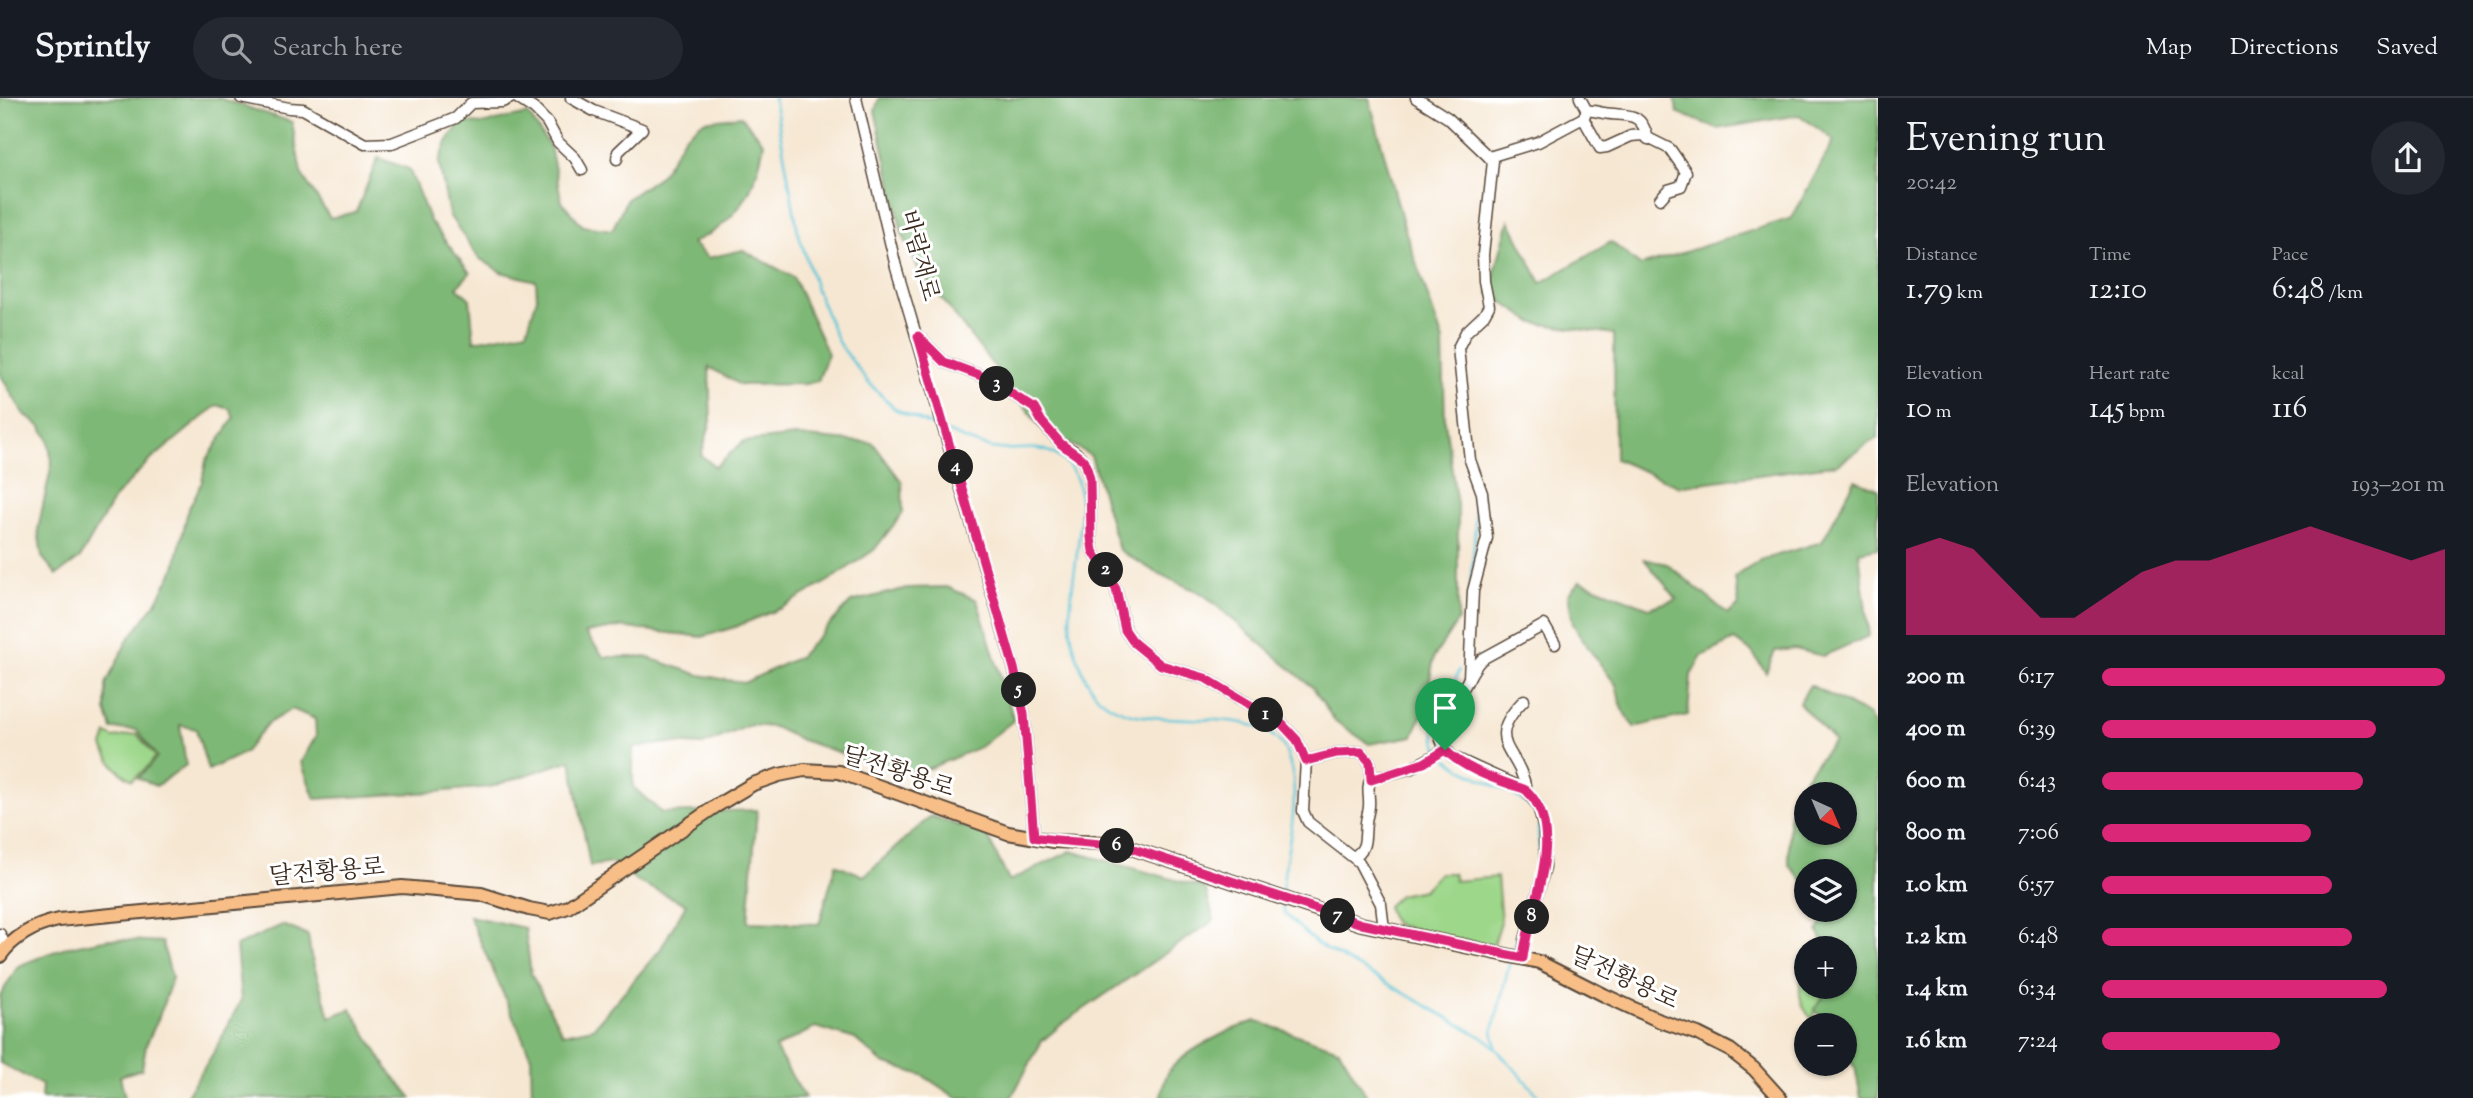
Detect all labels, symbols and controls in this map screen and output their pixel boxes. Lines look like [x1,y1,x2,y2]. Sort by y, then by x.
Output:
search box [193,17,683,80]
text: Sprintly [35,24,151,72]
icon: search [217,29,255,67]
text: Search here [273,30,403,67]
text: Map [2146,31,2192,65]
text: Directions [2230,31,2338,65]
text: Saved [2376,31,2438,65]
text: Evening run [1906,114,2106,168]
button: share [2371,121,2445,195]
text: 20:42 [1906,167,1957,200]
street label: 바람재로 [890,207,946,305]
text: Distance [1906,242,1978,269]
text: Time [2089,242,2131,269]
text: Pace [2272,242,2308,269]
text: 1.79 [1906,269,1953,312]
text: 12:10 [2089,269,2147,312]
text: 6:48 [2272,269,2325,312]
text: km [1953,280,1983,307]
text: /km [2325,280,2363,307]
text: Elevation [1906,361,1983,388]
text: Heart rate [2089,361,2170,388]
text: kcal [2272,361,2305,388]
pin: 3 [979,366,1014,402]
text: 3 [993,370,1000,397]
text: 10 [1906,388,1932,431]
text: 145 [2089,388,2125,431]
text: 116 [2272,388,2307,431]
text: m [1932,399,1952,426]
text: bpm [2125,399,2165,426]
pin: 4 [939,450,974,484]
text: 4 [951,453,960,480]
text: Elevation [1906,469,1999,502]
text: 193–201 m [2351,469,2445,502]
pin: 2 [1088,552,1124,588]
text: 2 [1101,556,1110,583]
text: 200 m [1906,661,1965,694]
text: 6:17 [2018,661,2055,694]
pin: 5 [1002,672,1036,708]
text: 5 [1015,676,1022,703]
pin [1415,678,1475,750]
icon: arrive [1426,689,1464,727]
pin: 1 [1248,698,1284,732]
text: 1 [1262,701,1269,728]
text: 400 m [1906,713,1966,746]
text: 6:39 [2018,713,2055,746]
street label: 달전황용로 [838,739,958,807]
text: 600 m [1906,765,1966,798]
text: 6:43 [2018,765,2056,798]
north arrow [1794,782,1857,845]
map controls [1794,782,1857,1076]
text: 800 m [1906,817,1966,850]
text: 7:06 [2018,817,2059,850]
pin: 6 [1100,828,1134,864]
text: 6 [1112,832,1121,859]
street label: 달전황용로 [268,851,386,895]
button: layers [1794,859,1857,922]
text: 1.0 km [1906,869,1968,902]
text: 6:57 [2018,869,2055,902]
pin: 7 [1320,898,1356,934]
pin: 8 [1514,900,1550,934]
text: 7 [1333,902,1342,929]
text: 8 [1527,903,1536,930]
text: 1.2 km [1906,921,1967,954]
text: 6:48 [2018,921,2058,954]
button: + [1794,936,1857,999]
street label: 달전황용로 [1564,939,1684,1019]
text: 1.4 km [1906,973,1968,1006]
text: 6:34 [2018,973,2056,1006]
button: − [1794,1013,1857,1076]
text: 1.6 km [1906,1025,1967,1058]
text: 7:24 [2018,1025,2058,1058]

